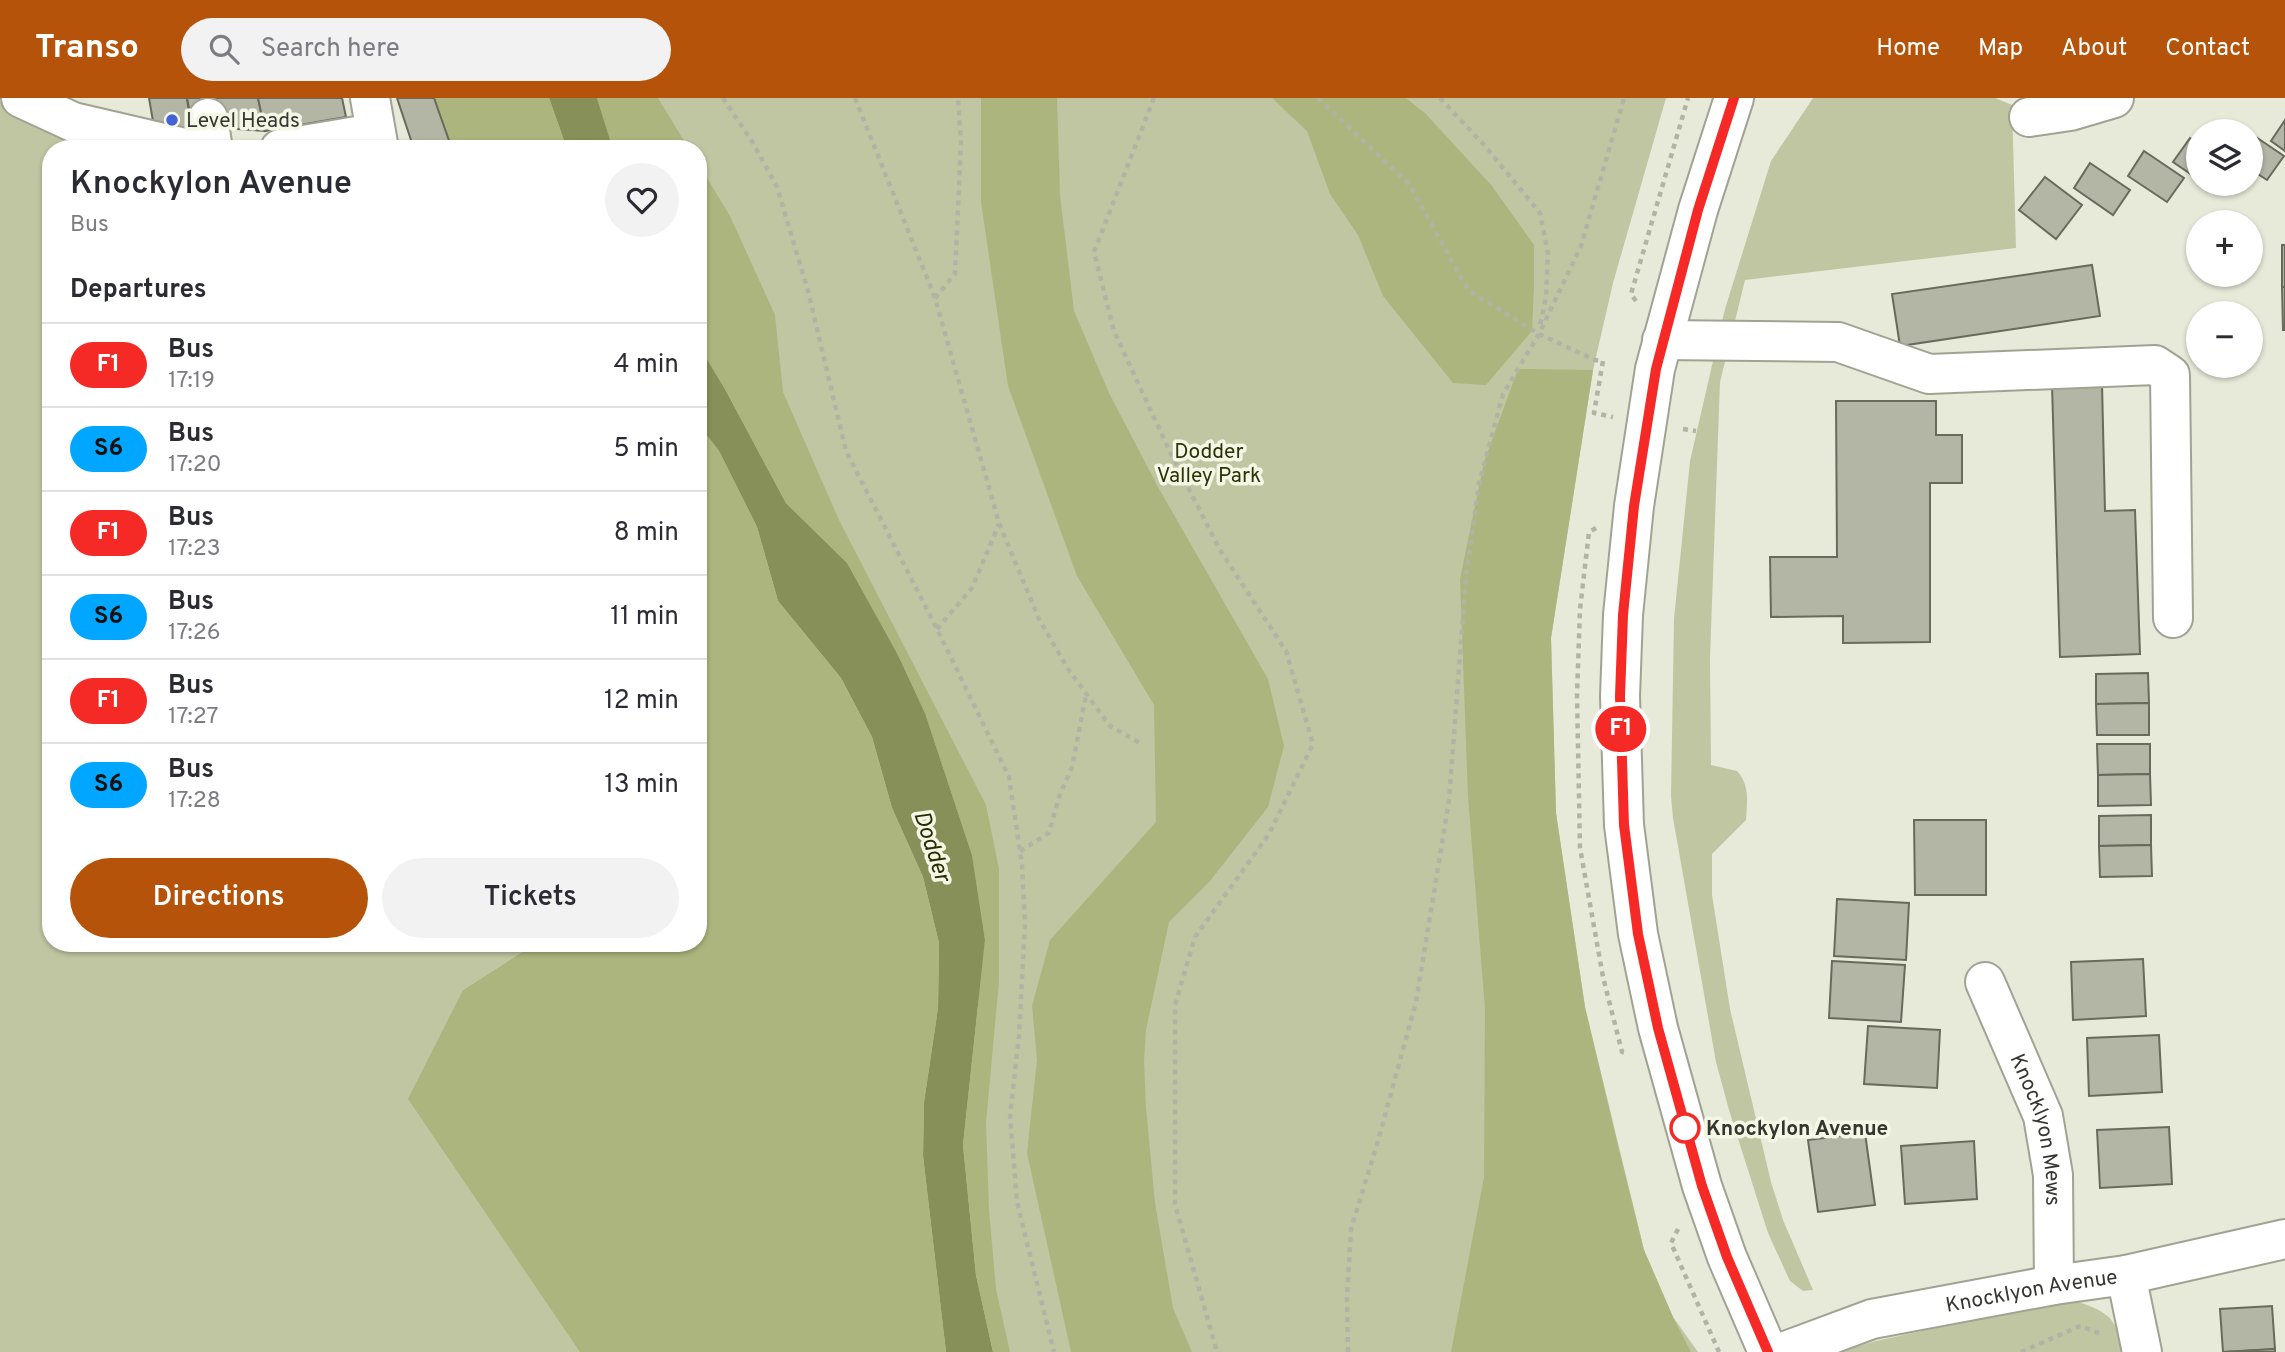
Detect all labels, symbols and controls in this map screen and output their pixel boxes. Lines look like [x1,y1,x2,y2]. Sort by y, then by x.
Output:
search box [181,18,671,81]
text: Transo [35,28,139,70]
icon: search [205,30,243,68]
text: Search here [261,33,400,66]
text: Home [1876,34,1940,64]
text: Map [1978,34,2023,64]
text: About [2061,34,2127,64]
text: Contact [2165,34,2250,64]
place label: Level Heads [186,108,300,135]
marker: Level Heads [164,112,180,128]
map controls [2186,119,2263,378]
button: layers [2186,119,2263,196]
button: heart [605,163,679,237]
text: Knockylon Avenue [70,164,352,206]
button: + [2186,210,2263,287]
text: Bus [70,211,109,240]
text: Departures [70,274,207,307]
button: − [2186,301,2263,378]
text: Bus [168,334,214,367]
text: 4 min [613,349,679,382]
text: F1 [97,350,120,380]
text: 17:19 [168,367,215,396]
text: Bus [168,418,214,451]
text: 5 min [613,433,679,466]
text: S6 [94,434,123,464]
park label: Dodder Valley Park [1157,439,1261,490]
text: 17:20 [168,451,222,480]
text: Bus [168,502,214,535]
text: 8 min [614,517,679,550]
text: F1 [97,518,120,548]
text: 17:23 [168,535,221,564]
text: Bus [168,586,214,619]
text: 11 min [610,601,679,634]
text: S6 [94,602,123,632]
text: 17:26 [168,619,221,648]
text: Bus [168,670,214,703]
text: 12 min [604,685,679,718]
text: F1 [97,686,120,716]
text: 17:27 [168,703,219,732]
line badge: F1 [1590,706,1652,752]
text: F1 [1609,714,1633,744]
text: Bus [168,754,214,787]
text: 13 min [604,769,679,802]
text: S6 [94,770,123,800]
text: 17:28 [168,787,221,816]
water label: Dodder [906,808,956,888]
button: Directions [70,858,368,938]
button: Tickets [382,858,679,938]
street label: Knocklyon Mews [2003,1050,2065,1206]
marker: Knockylon Avenue [1670,1113,1700,1143]
place label: Knockylon Avenue [1706,1116,1888,1143]
street label: Knocklyon Avenue [1944,1264,2119,1320]

